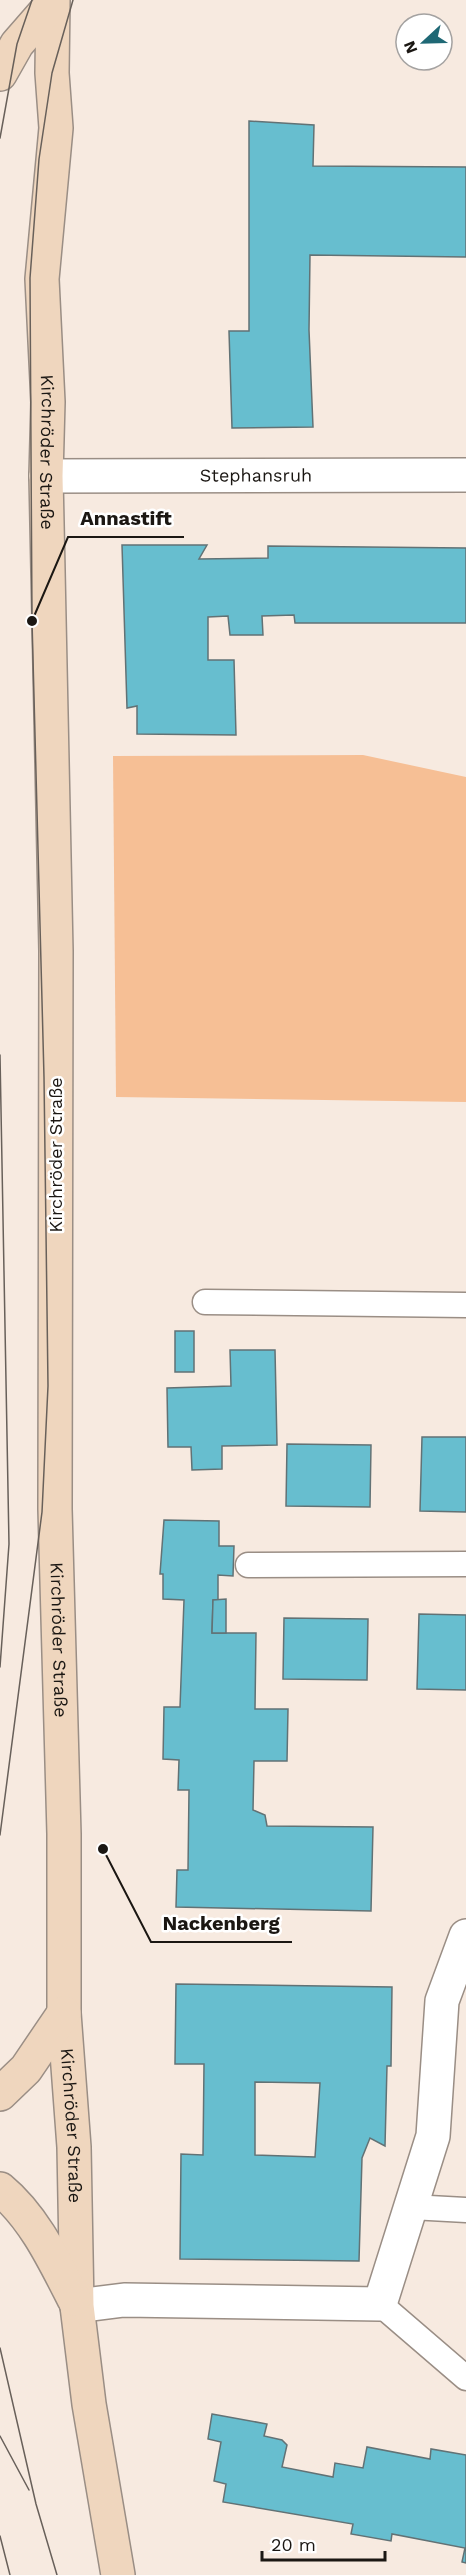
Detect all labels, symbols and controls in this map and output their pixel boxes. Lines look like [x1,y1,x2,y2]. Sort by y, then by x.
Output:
north arrow [394,12,454,72]
text: N [400,38,422,56]
street label: Kirchröder Straße [36,374,59,530]
street label: Stephansruh [200,464,312,486]
callout: Annastift [68,499,184,537]
text: Annastift [80,506,172,530]
street label: Kirchröder Straße [45,1077,66,1233]
street label: Kirchröder Straße [46,1562,72,1718]
callout: Nackenberg [151,1904,292,1942]
text: Nackenberg [162,1911,280,1935]
street label: Kirchröder Straße [57,2047,86,2203]
scale bar [262,2524,385,2562]
text: 20 m [271,2534,316,2555]

